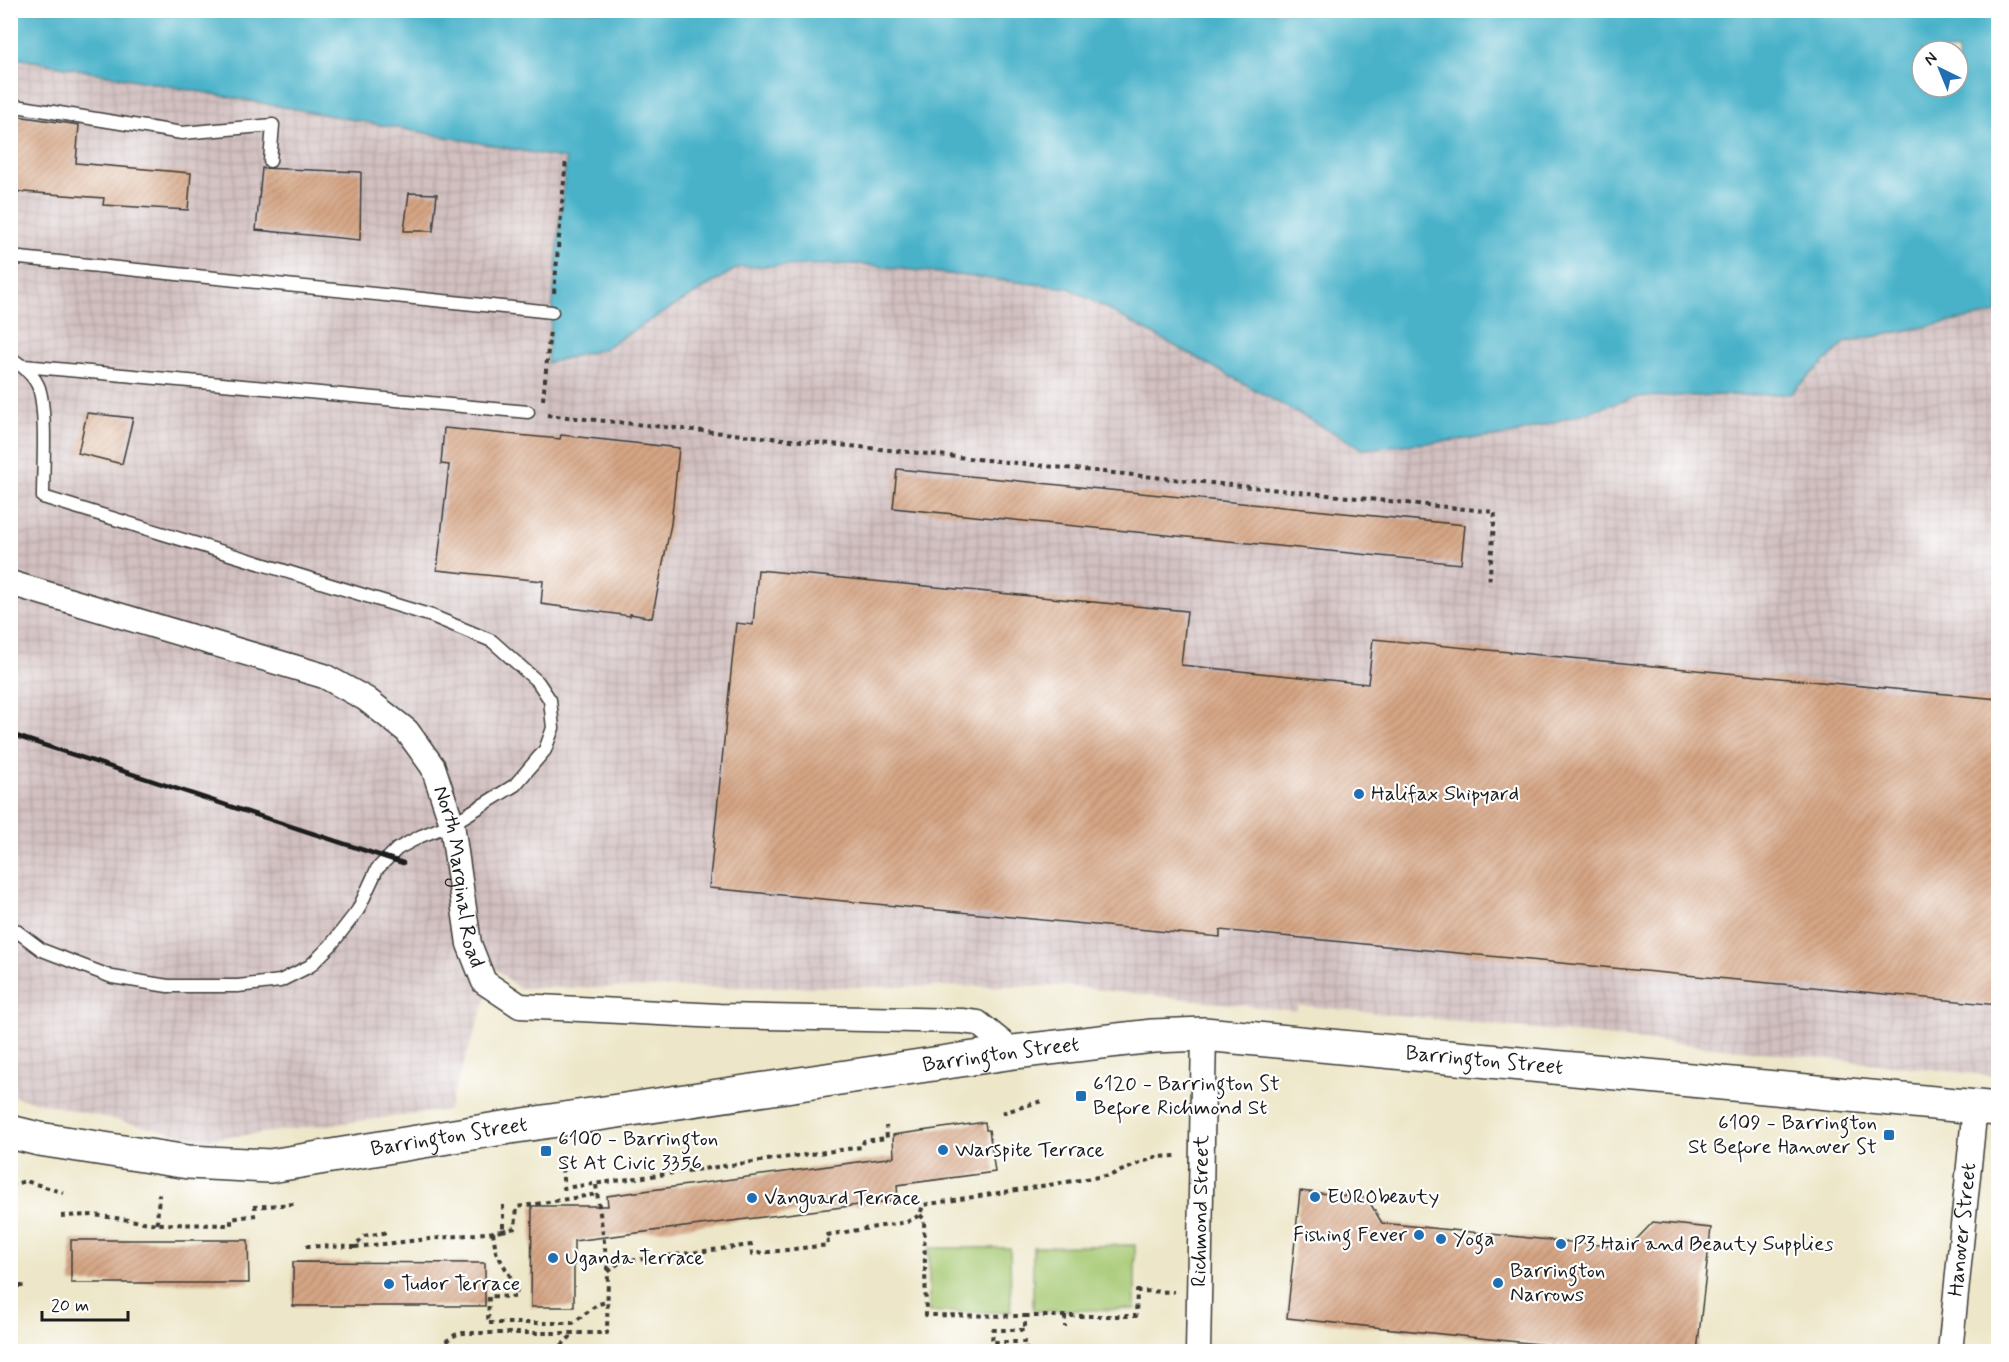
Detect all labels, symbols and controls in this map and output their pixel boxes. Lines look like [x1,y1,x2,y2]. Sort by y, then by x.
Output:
north arrow [1910,39,1970,99]
text: N [1920,48,1942,70]
place label: Halifax Shipyard [1371,780,1519,808]
street label: North Marginal Road [426,782,491,972]
marker: Halifax Shipyard [1352,787,1366,801]
street label: Barrington Street [920,1031,1081,1079]
street label: Barrington Street [1404,1039,1565,1082]
place label: 6120 - Barrington St Before Richmond St [1093,1070,1280,1124]
marker: 6120 - Barrington St Before Richmond St [1074,1089,1088,1103]
place label: 6109 - Barrington St Before Hanover St [1688,1109,1877,1163]
street label: Barrington Street [369,1111,529,1163]
place label: 6100 - Barrington St At Civic 3356 [558,1125,718,1177]
marker: 6109 - Barrington St Before Hanover St [1882,1128,1896,1142]
street label: Richmond Street [1185,1134,1216,1287]
place label: Warspite Terrace [955,1136,1105,1164]
marker: Warspite Terrace [936,1143,950,1157]
marker: 6100 - Barrington St At Civic 3356 [539,1144,553,1158]
street label: Hanover Street [1942,1161,1983,1298]
place label: EURObeauty [1327,1183,1439,1211]
place label: Vanguard Terrace [764,1184,920,1213]
marker: EURObeauty [1308,1190,1322,1204]
marker: Vanguard Terrace [745,1191,759,1205]
place label: Fishing Fever [1293,1221,1407,1251]
place label: Yoga [1453,1225,1494,1255]
marker: Fishing Fever [1412,1228,1426,1242]
place label: P3 Hair and Beauty Supplies [1573,1230,1834,1258]
marker: Yoga [1434,1232,1448,1246]
marker: P3 Hair and Beauty Supplies [1554,1237,1568,1251]
place label: Uganda Terrace [565,1244,704,1272]
marker: Uganda Terrace [546,1251,560,1265]
place label: Barrington Narrows [1510,1257,1605,1309]
place label: Tudor Terrace [401,1270,520,1298]
marker: Barrington Narrows [1491,1276,1505,1290]
marker: Tudor Terrace [382,1277,396,1291]
scale bar [42,1284,128,1322]
text: 20 m [51,1294,89,1318]

